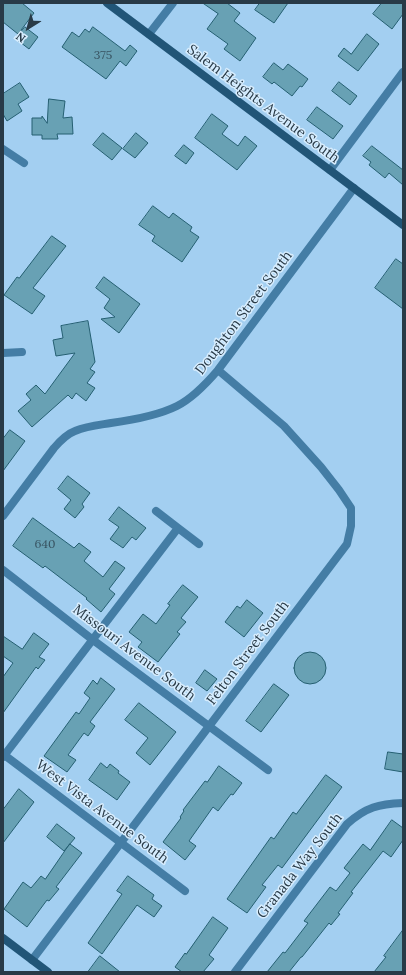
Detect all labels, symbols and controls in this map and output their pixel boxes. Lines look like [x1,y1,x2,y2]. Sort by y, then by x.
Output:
north arrow [8,8,48,48]
text: N [13,29,28,46]
street label: Salem Heights Avenue South [184,41,342,167]
house number: 375 [94,49,112,63]
street label: Doughton Street South [192,248,296,378]
house number: 640 [35,538,55,552]
street label: Felton Street South [203,598,293,708]
street label: Missouri Avenue South [69,601,199,705]
street label: West Vista Avenue South [32,757,172,867]
street label: Granada Way South [254,810,346,922]

